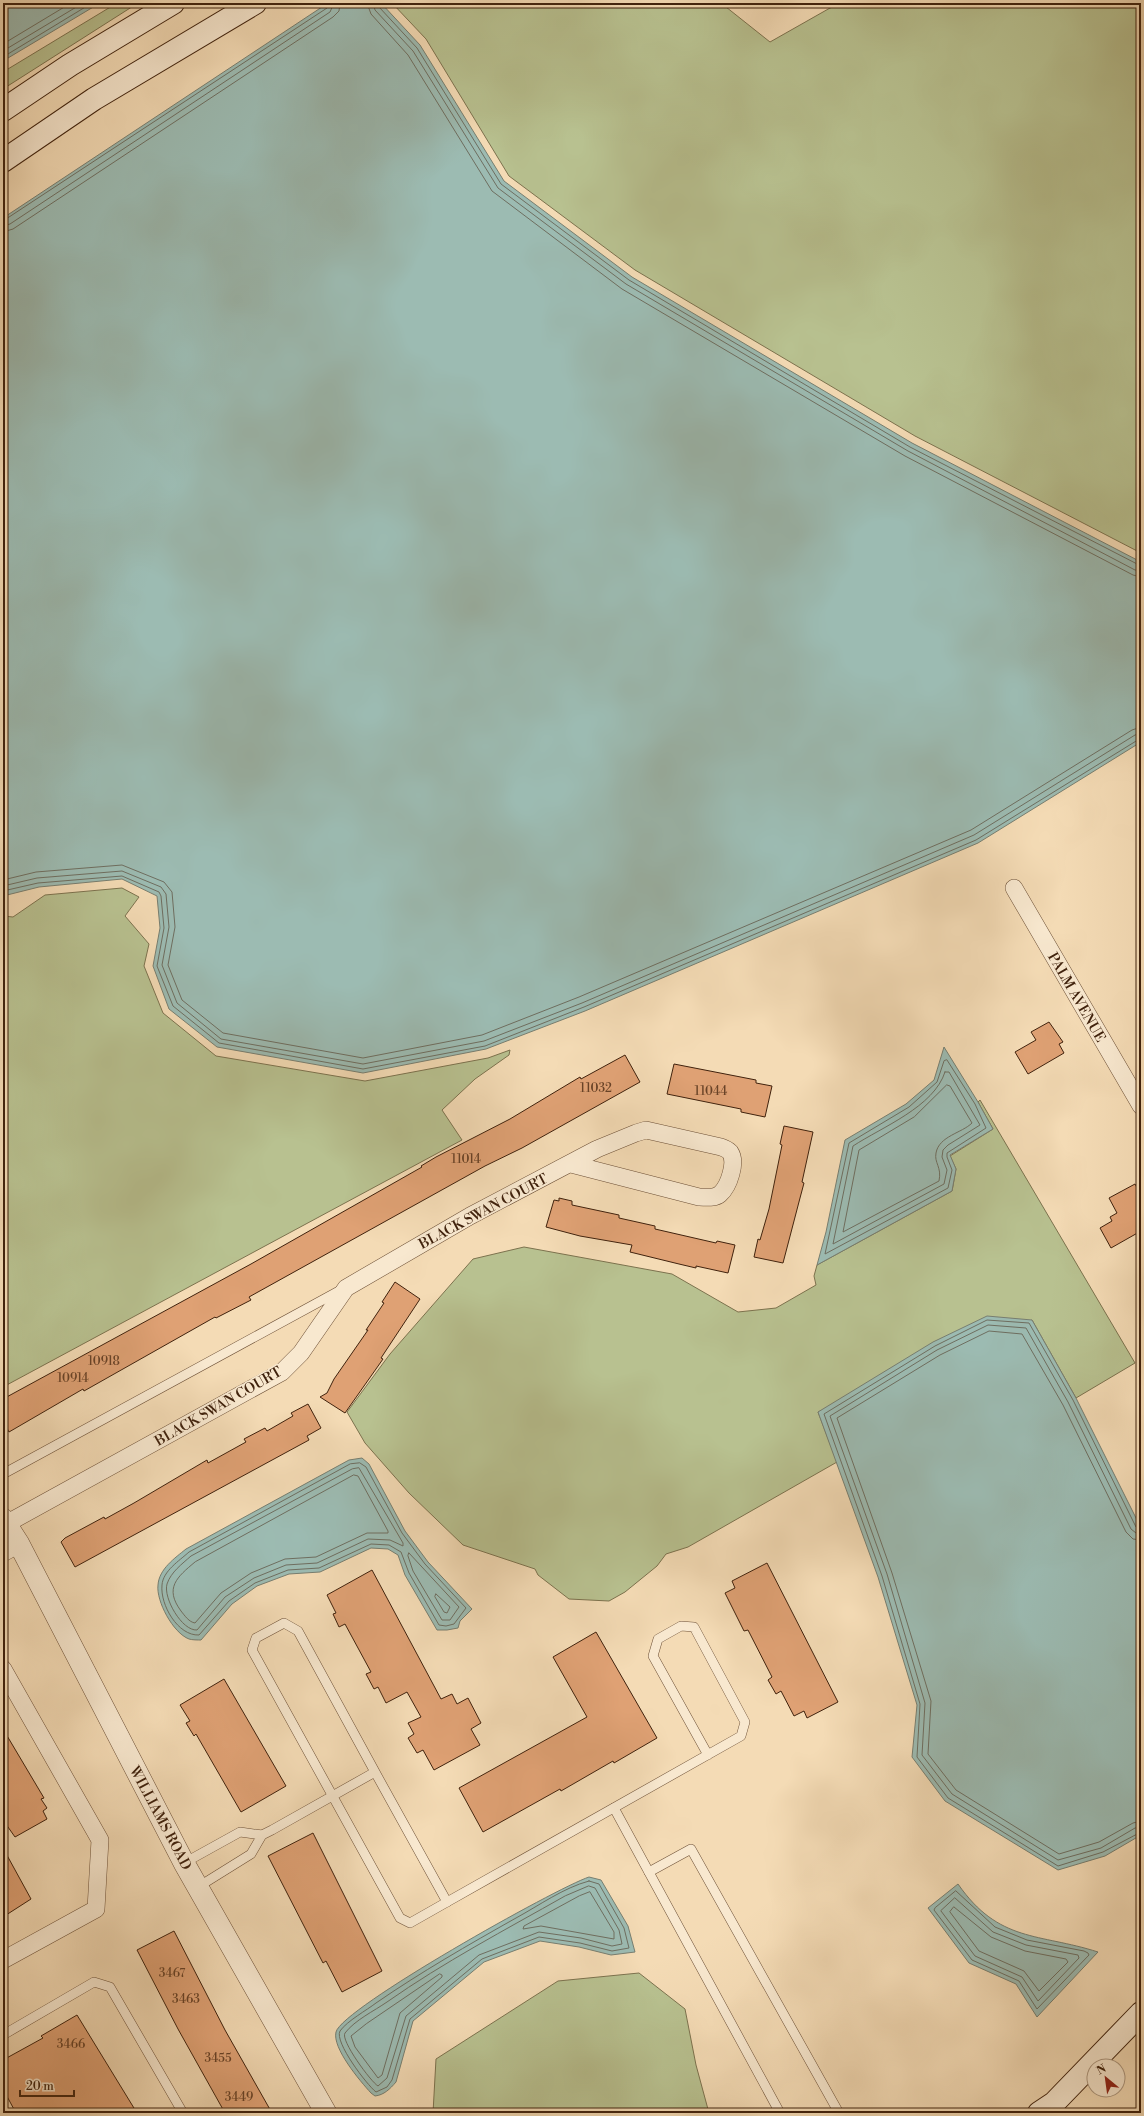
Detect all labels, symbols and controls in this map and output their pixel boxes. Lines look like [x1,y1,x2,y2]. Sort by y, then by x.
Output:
street label: PALM AVENUE [1043,949,1109,1046]
house number: 11032 [580,1081,612,1096]
house number: 11044 [695,1084,727,1099]
house number: 11014 [451,1152,481,1167]
street label: BLACK SWAN COURT [415,1170,551,1254]
house number: 10918 [88,1354,120,1369]
street label: BLACK SWAN COURT [151,1363,285,1451]
house number: 10914 [57,1371,89,1386]
street label: WILLIAMS ROAD [125,1763,195,1874]
house number: 3467 [159,1966,185,1981]
house number: 3463 [172,1992,200,2007]
house number: 3466 [57,2037,85,2052]
house number: 3455 [204,2051,232,2066]
north arrow [1086,2058,1126,2098]
text: N [1094,2062,1109,2078]
scale bar [20,2072,74,2098]
text: 20 m [26,2079,54,2094]
house number: 3449 [225,2090,253,2105]

